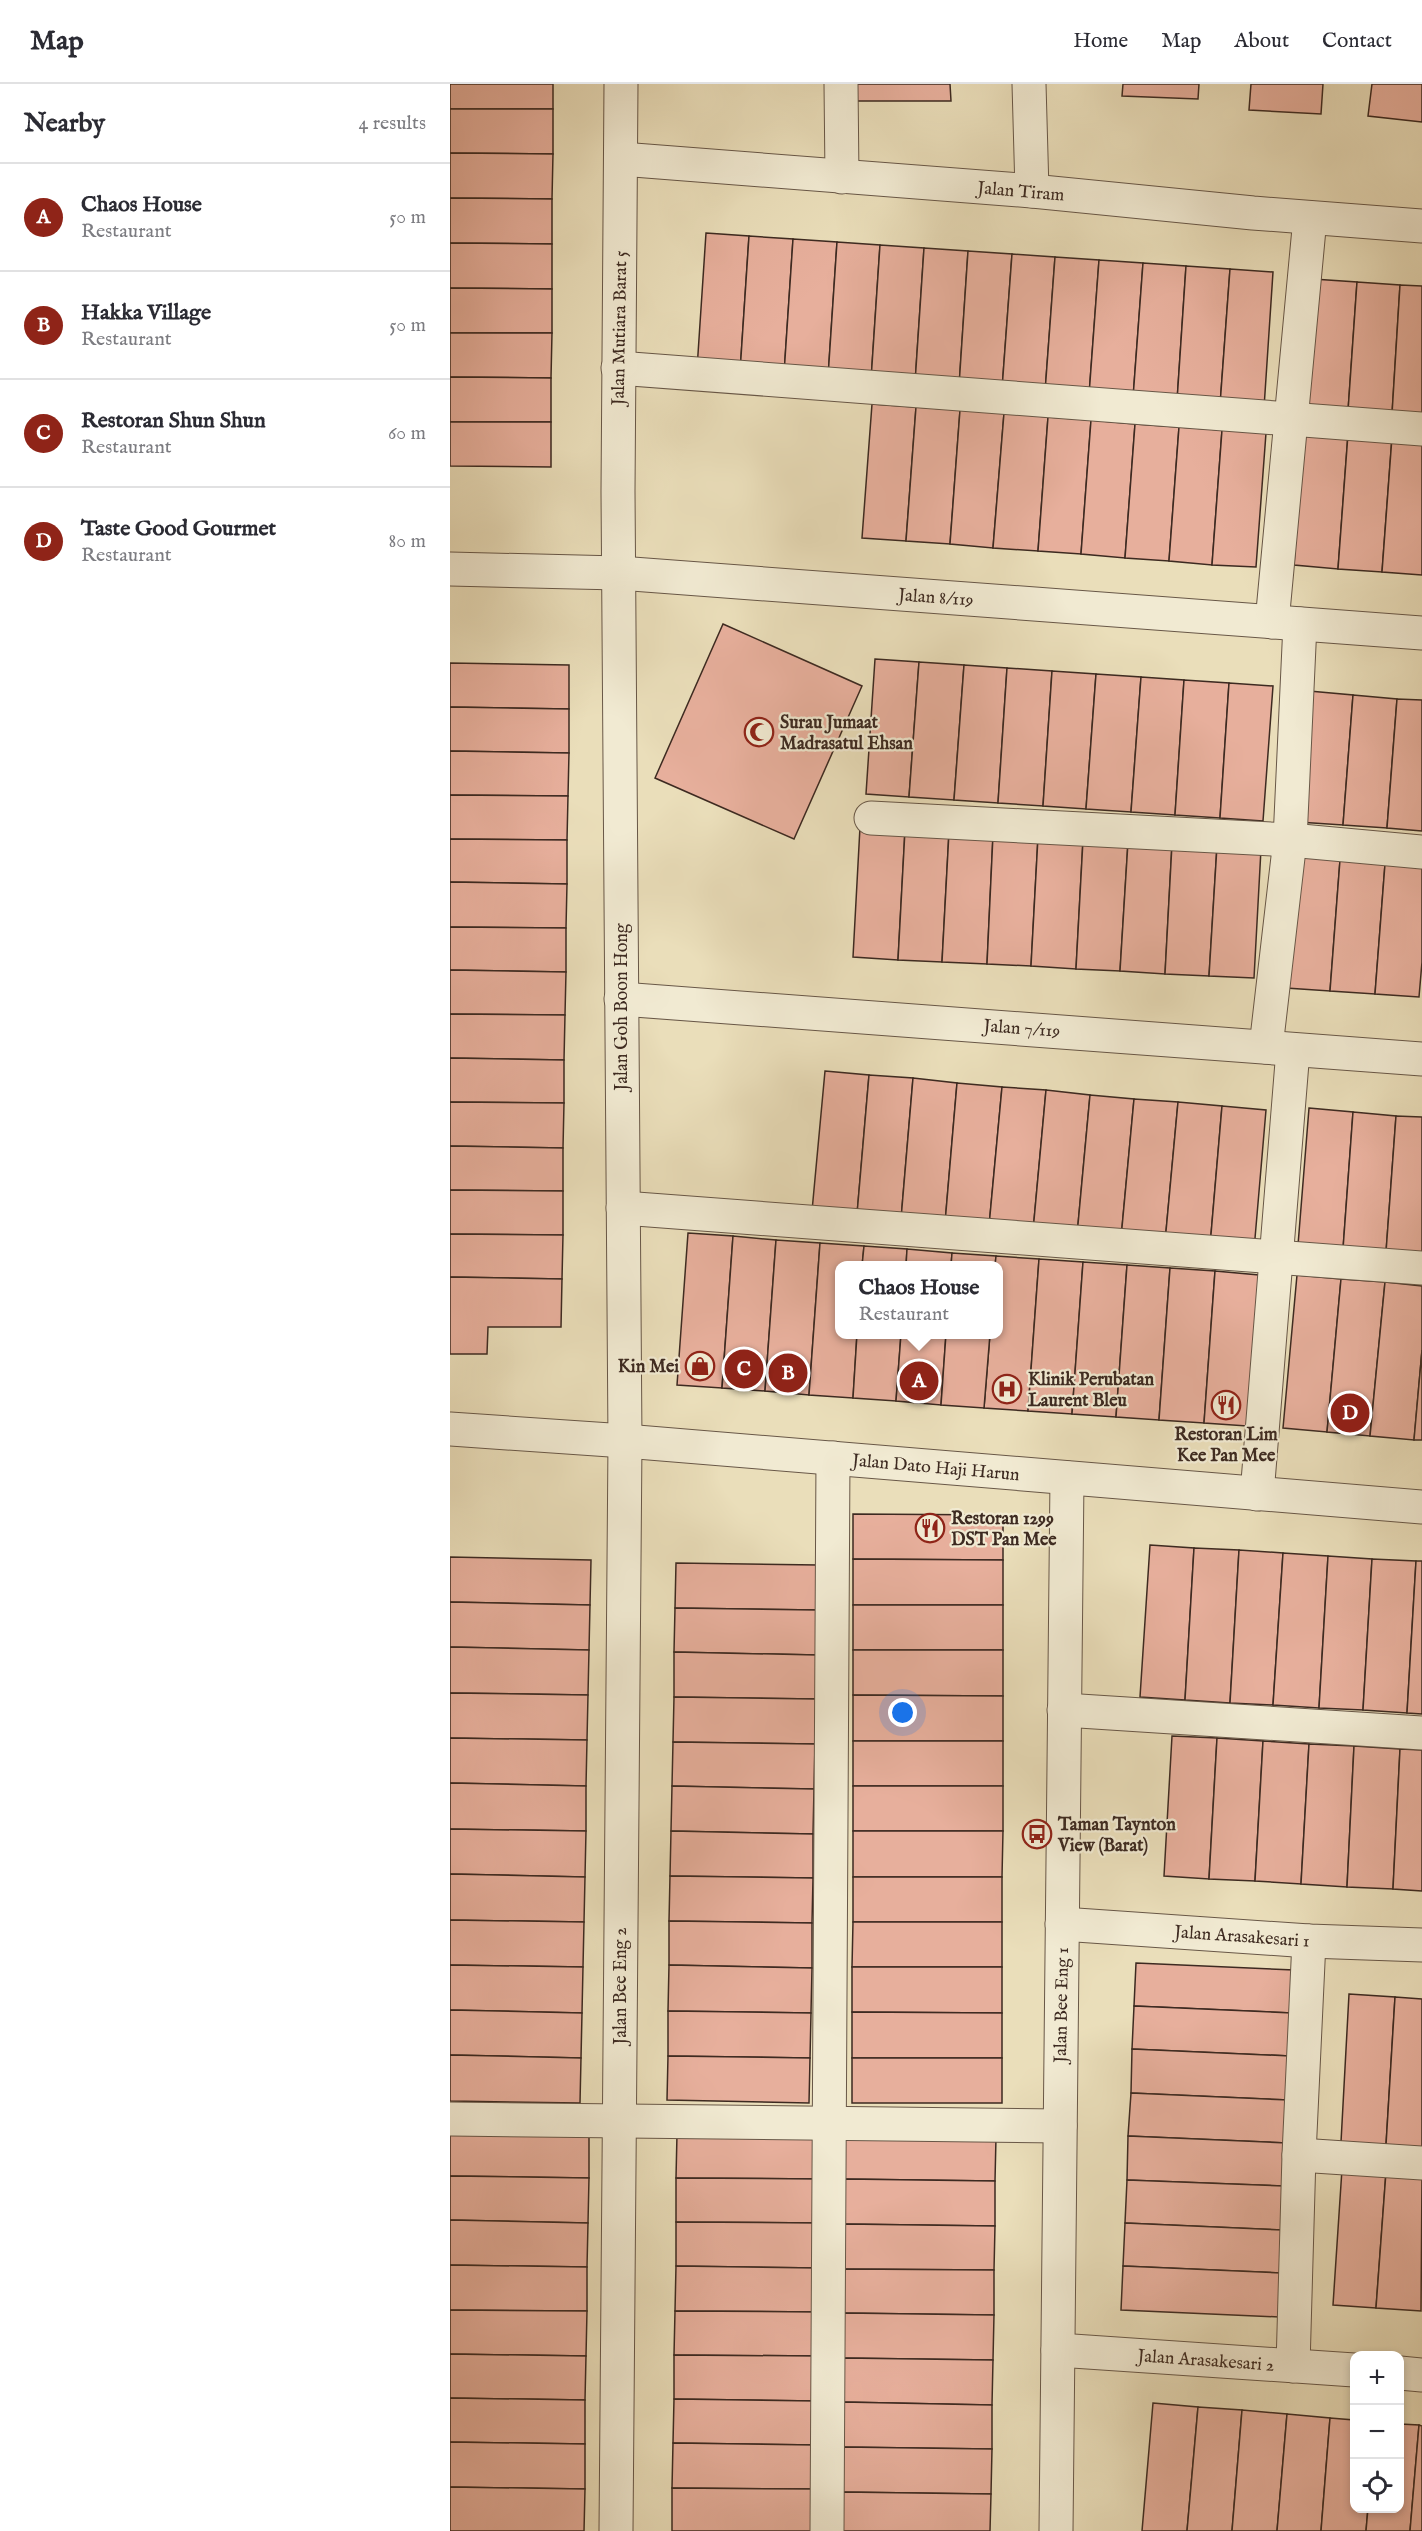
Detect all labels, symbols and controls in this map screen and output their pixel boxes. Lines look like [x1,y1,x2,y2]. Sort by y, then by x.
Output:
text: Map [30,24,84,59]
text: Home [1073,28,1128,55]
text: Map [1161,28,1201,55]
text: About [1234,28,1289,55]
text: Contact [1322,28,1392,55]
text: Nearby [24,107,105,140]
text: 4 results [359,111,426,136]
street label: Jalan Tiram [974,177,1065,208]
text: Chaos House [81,191,202,219]
text: A [37,205,50,230]
text: 50 m [389,205,426,230]
text: Restaurant [81,219,172,244]
street label: Jalan Mutiara Barat 5 [608,250,633,408]
text: Hakka Village [81,299,211,327]
text: B [37,313,50,338]
text: 50 m [389,313,426,338]
text: Restaurant [81,327,172,352]
text: Restoran Shun Shun [81,407,266,435]
text: C [36,421,51,446]
text: 60 m [388,421,426,446]
text: Restaurant [81,435,172,460]
text: Taste Good Gourmet [81,515,276,543]
text: D [35,529,52,554]
text: 80 m [389,529,426,554]
text: Restaurant [81,543,172,568]
street label: Jalan 8/119 [896,584,974,613]
place label: Surau Jumaat Madrasatul Ehsan [780,712,913,756]
mosque icon: Surau Jumaat Madrasatul Ehsan [743,716,775,748]
street label: Jalan Goh Boon Hong [611,923,634,1093]
street label: Jalan 7/119 [981,1015,1061,1044]
popup [835,1261,1003,1339]
text: Chaos House [859,1274,979,1302]
text: Restaurant [859,1302,949,1327]
pin: C [724,1346,764,1392]
shop icon: Kin Mei [684,1350,716,1382]
pin: B [768,1350,808,1396]
place label: Kin Mei [618,1356,679,1379]
pin: A [900,1358,938,1404]
place label: Klinik Perubatan Laurent Bleu [1028,1369,1154,1413]
hospital icon: Klinik Perubatan Laurent Bleu [991,1373,1023,1405]
restaurant icon: Restoran Lim Kee Pan Mee [1210,1389,1242,1421]
pin: D [1330,1390,1370,1436]
place label: Restoran Lim Kee Pan Mee [1174,1424,1278,1468]
street label: Jalan Dato Haji Harun [849,1450,1021,1487]
place label: Restoran 1299 DST Pan Mee [951,1508,1057,1552]
restaurant icon: Restoran 1299 DST Pan Mee [914,1512,946,1544]
your location [888,1698,917,1727]
place label: Taman Taynton View (Barat) [1057,1814,1176,1858]
bus stop icon: Taman Taynton View (Barat) [1021,1818,1053,1850]
street label: Jalan Arasakesari 1 [1172,1921,1310,1954]
street label: Jalan Bee Eng 2 [610,1927,633,2047]
street label: Jalan Bee Eng 1 [1050,1947,1075,2065]
street label: Jalan Arasakesari 2 [1135,2345,1275,2378]
map controls [1350,2351,1404,2513]
button: + [1350,2351,1404,2405]
button: − [1350,2405,1404,2459]
button: locate [1350,2459,1404,2513]

